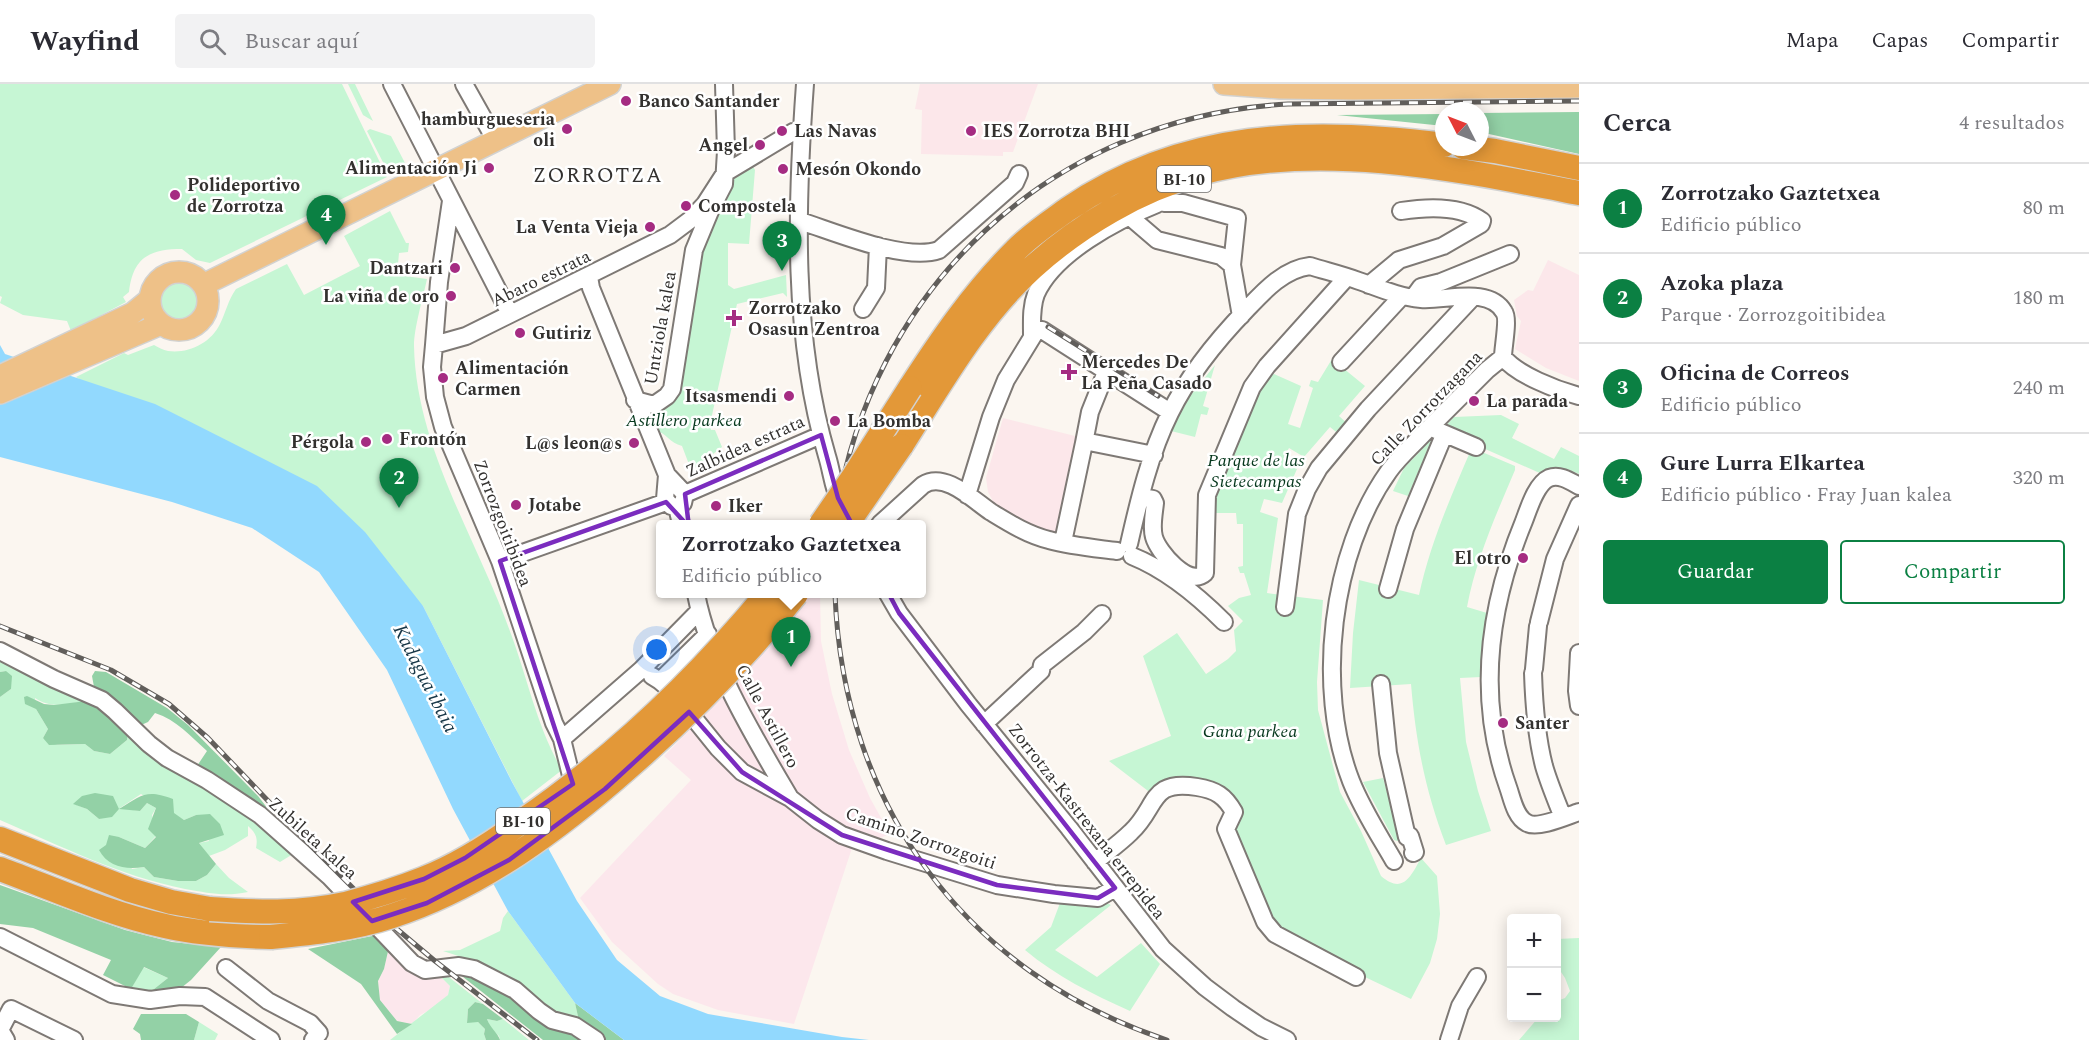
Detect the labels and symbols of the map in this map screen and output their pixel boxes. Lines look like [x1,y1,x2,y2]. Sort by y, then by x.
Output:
place label: Banco Santander [638,88,780,115]
marker: Banco Santander [619,94,633,108]
north arrow [1435,102,1489,156]
place label: hamburgueseria oli [421,106,556,154]
place label: Las Navas [794,118,877,145]
place label: IES Zorrotza BHI [983,118,1130,145]
marker: hamburgueseria oli [560,122,574,136]
marker: Las Navas [775,124,789,138]
marker: IES Zorrotza BHI [964,124,978,138]
place label: Angel [699,132,748,159]
marker: Angel [753,138,767,152]
place label: Alimentación Ji [345,155,477,182]
place label: Mesón Okondo [795,156,921,183]
district label: ZORROTZA [533,160,663,192]
marker: Alimentación Ji [482,161,496,175]
marker: Mesón Okondo [776,162,790,176]
road number: BI-10 [1157,166,1211,192]
place label: Polideportivo de Zorrotza [187,172,300,220]
marker: Polideportivo de Zorrotza [168,188,182,202]
place label: Compostela [698,193,797,220]
pin: 4 [306,196,346,245]
marker: Compostela [679,199,693,213]
place label: La Venta Vieja [516,214,639,241]
marker: La Venta Vieja [643,220,657,234]
pin: 3 [762,222,802,271]
street label: Abaro estrata [487,243,596,314]
place label: Dantzari [369,255,443,282]
marker: Dantzari [448,261,462,275]
street label: Untziola kalea [637,269,684,387]
place label: La viña de oro [323,283,439,310]
marker: La viña de oro [444,289,458,303]
place label: Zorrotzako Osasun Zentroa [748,295,881,343]
marker: Zorrotzako Osasun Zentroa [725,309,743,327]
place label: Gutiriz [532,320,592,347]
marker: Gutiriz [513,326,527,340]
street label: Calle Zorrotzagana [1364,344,1489,472]
place label: Mercedes De La Peña Casado [1081,349,1212,397]
place label: Alimentación Carmen [455,355,569,403]
marker: Mercedes De La Peña Casado [1062,365,1076,379]
marker: Alimentación Carmen [436,371,450,385]
place label: Itsasmendi [685,383,777,410]
place label: La parada [1486,388,1569,415]
marker: Itsasmendi [782,389,796,403]
marker: La parada [1467,394,1481,408]
park label: Astillero parkea [625,407,742,434]
street label: Zalbidea estrata [681,408,809,485]
place label: La Bomba [847,408,932,435]
marker: La Bomba [828,414,842,428]
place label: Frontón [399,426,467,453]
place label: Pérgola [291,429,355,456]
place label: L@s leon@s [525,430,622,457]
marker: Frontón [380,432,394,446]
marker: Pérgola [359,435,373,449]
marker: L@s leon@s [627,436,641,450]
park label: Parque de las Sietecampas [1207,447,1305,495]
street label: Zorrozgoitibidea [466,456,539,591]
pin: 2 [380,458,418,508]
place label: Jotabe [528,492,581,519]
place label: Iker [728,493,763,520]
marker: Jotabe [509,498,523,512]
marker: Iker [709,499,723,513]
place label: El otro [1454,545,1511,572]
marker: El otro [1516,551,1530,565]
pin: 1 [772,618,810,667]
water label: Kadagua ibaia [385,619,465,738]
your location [642,635,671,664]
street label: Calle Astillero [729,659,806,773]
place label: Santer [1515,710,1570,737]
marker: Santer [1496,716,1510,730]
street label: Zorrotza-Kastrexana errepidea [1001,717,1172,926]
park label: Gana parkea [1203,718,1297,745]
street label: Zubileta kalea [262,791,364,886]
street label: Camino Zorrozgoiti [842,800,1000,877]
road number: BI-10 [496,808,550,834]

